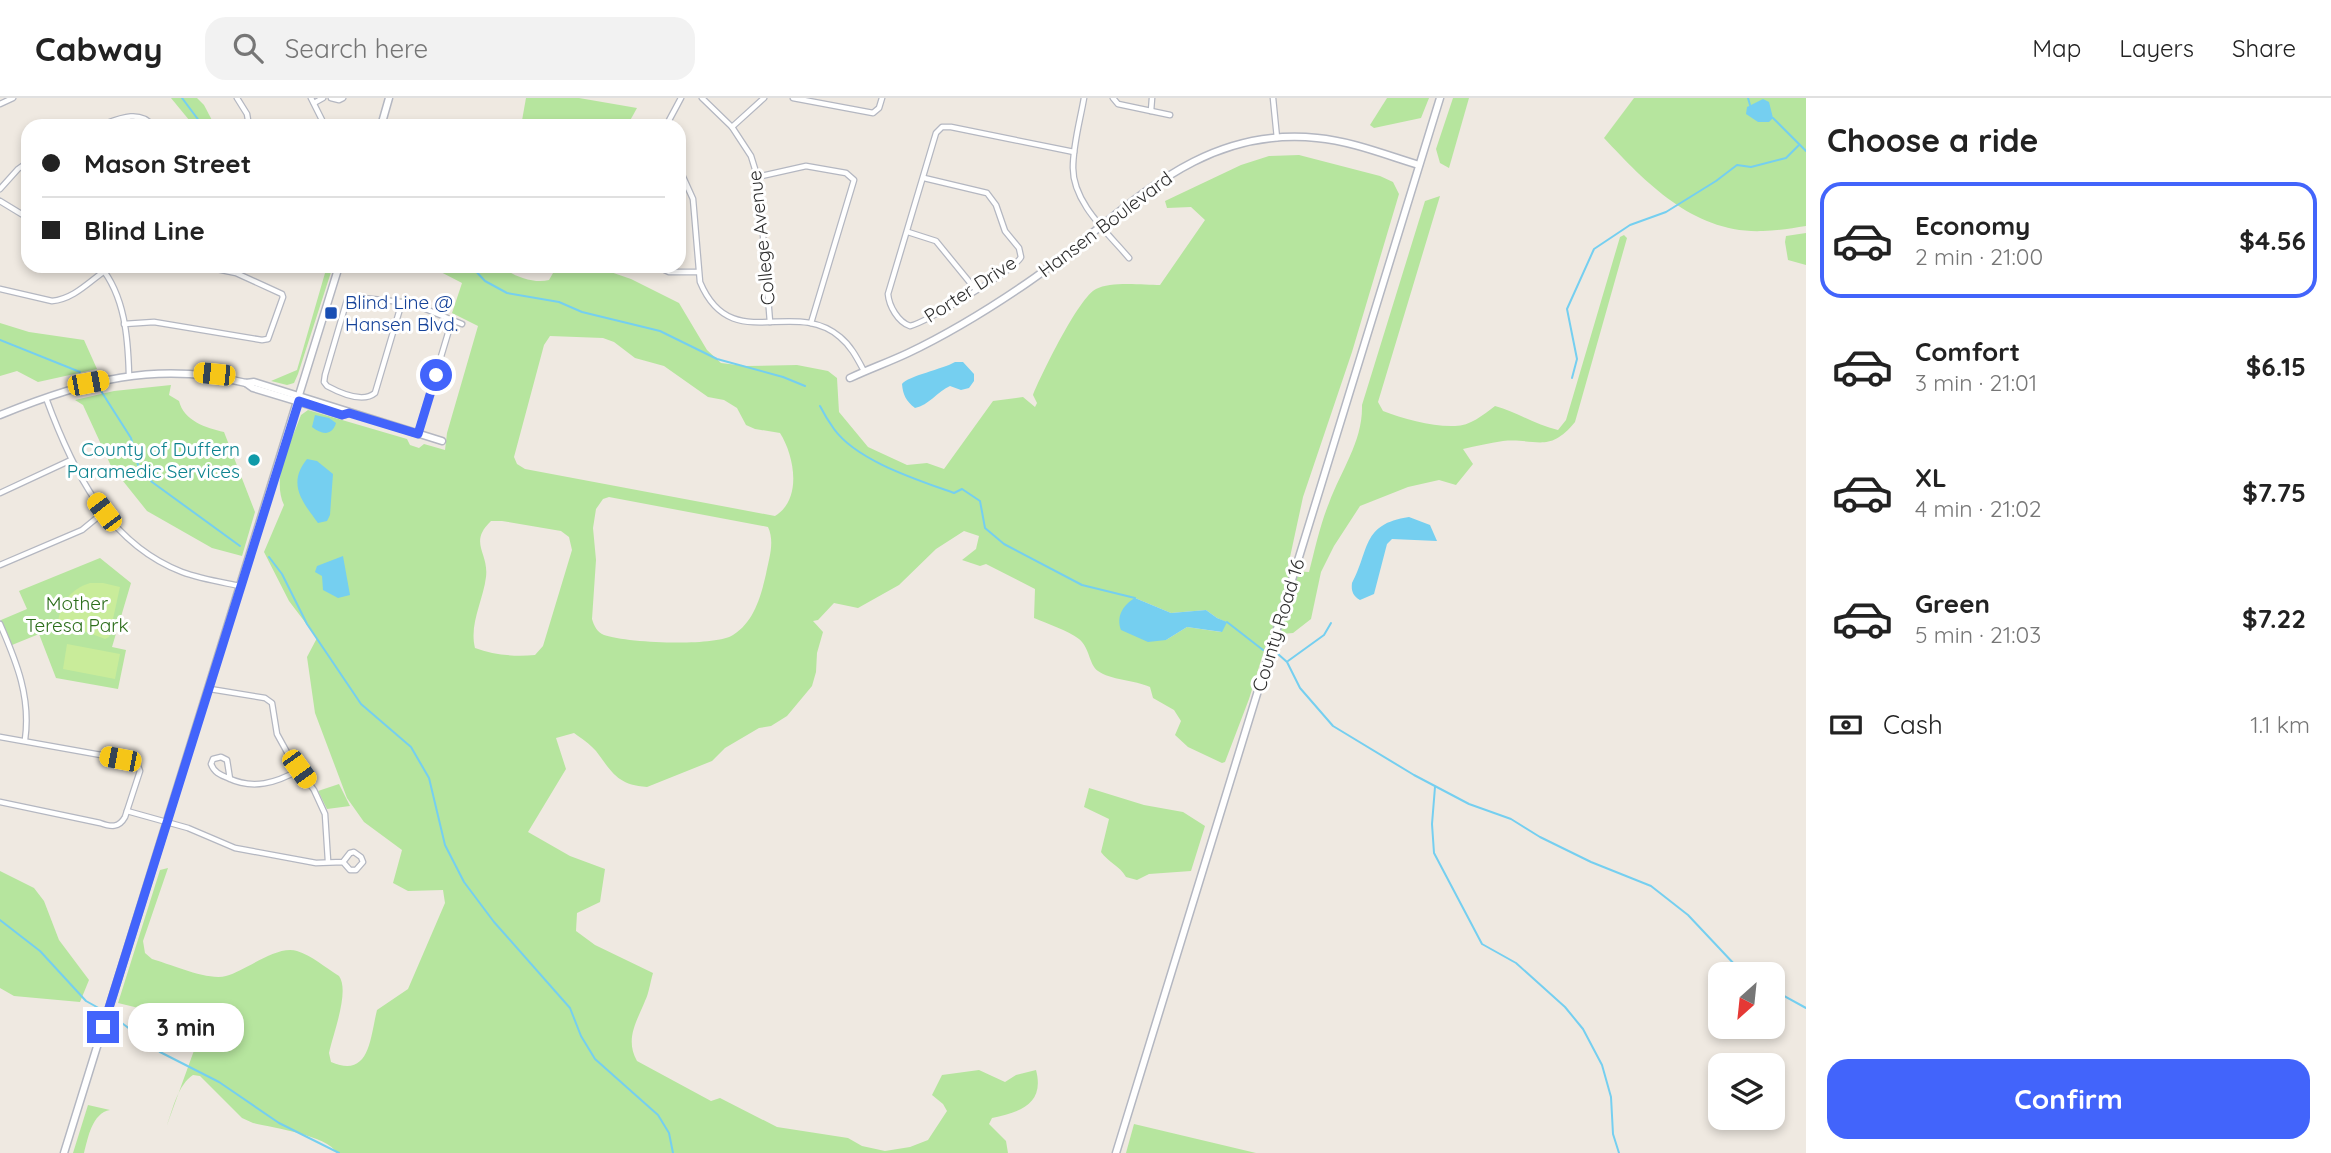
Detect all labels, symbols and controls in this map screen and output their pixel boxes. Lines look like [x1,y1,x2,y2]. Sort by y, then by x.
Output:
search box [205,17,695,80]
text: Cabway [35,28,163,69]
icon: search [229,29,267,67]
text: Search here [285,32,428,65]
text: Map [2032,33,2081,63]
text: Layers [2119,33,2194,63]
text: Share [2232,33,2296,63]
text: Choose a ride [1827,120,2039,160]
text: Mason Street [84,147,251,180]
street label: Hansen Boulevard [1033,166,1177,282]
street label: College Avenue [742,169,780,307]
icon: car [1831,209,1894,272]
text: Economy [1915,209,2030,242]
text: Blind Line [84,214,205,247]
text: $4.56 [2239,224,2306,257]
text: 2 min · 21:00 [1915,242,2043,271]
street label: Porter Drive [919,250,1021,328]
place label: Blind Line @ Hansen Blvd. [345,290,458,336]
marker: Blind Line @ Hansen Blvd. [323,305,339,321]
icon: car [1831,335,1894,398]
text: Comfort [1915,335,2020,368]
text: $6.15 [2246,350,2306,383]
route start [420,359,452,391]
car [193,361,236,387]
text: 3 min · 21:01 [1915,368,2037,397]
car [66,369,111,397]
place label: County of Duffern Paramedic Services [67,437,240,483]
marker: County of Duffern Paramedic Services [246,452,262,468]
icon: car [1831,461,1894,524]
text: XL [1915,461,1947,494]
text: $7.75 [2242,476,2306,509]
car [83,489,126,535]
text: 4 min · 21:02 [1915,494,2042,523]
street label: County Road 16 [1246,556,1310,694]
icon: car [1831,587,1894,650]
text: Green [1915,587,1990,620]
park label: Mother Teresa Park [25,591,129,637]
text: $7.22 [2242,602,2306,635]
text: 5 min · 21:03 [1915,620,2041,649]
icon: cash [1827,706,1865,744]
text: Cash [1883,708,1943,741]
text: 1.1 km [2250,710,2310,739]
car [98,745,143,773]
car [279,746,320,792]
north arrow [1708,962,1785,1040]
map controls [1708,962,1785,1130]
callout: 3 min [128,1002,243,1052]
route end [87,1011,119,1043]
text: 3 min [156,1013,216,1042]
button: layers [1708,1053,1785,1130]
button: Confirm [1827,1059,2310,1139]

